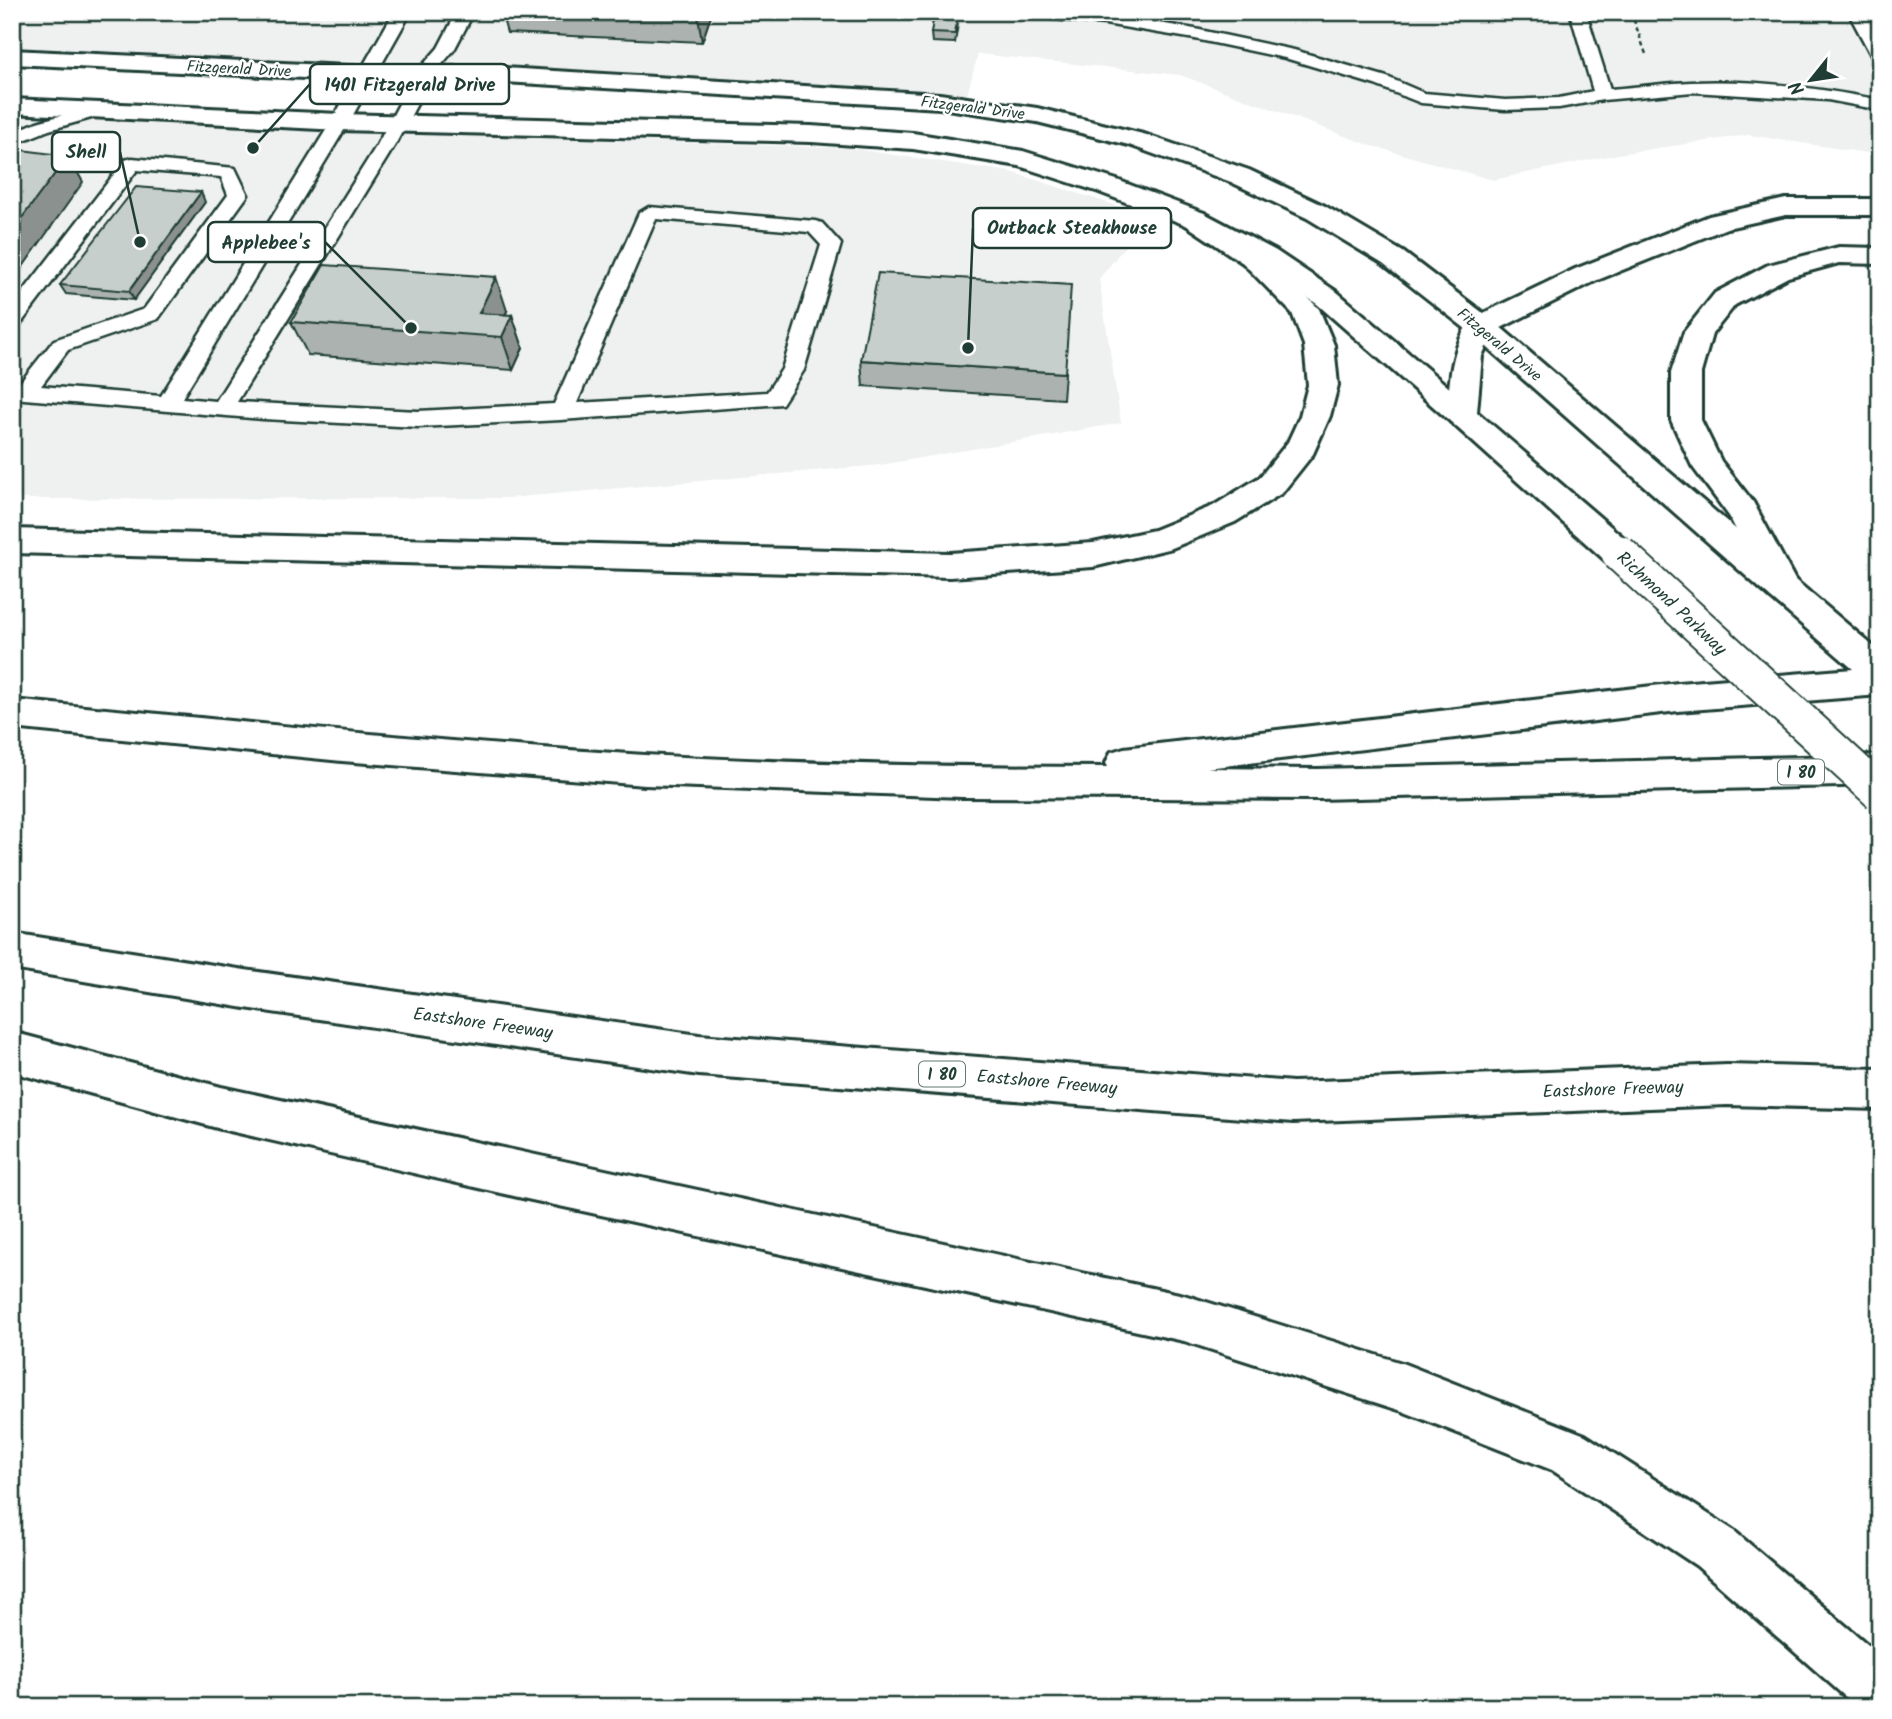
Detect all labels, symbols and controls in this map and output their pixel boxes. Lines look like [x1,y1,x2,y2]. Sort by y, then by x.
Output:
north arrow [1776,46,1846,116]
street label: Fitzgerald Drive [186,54,292,85]
callout: 1401 Fitzgerald Drive [310,64,509,104]
text: 1401 Fitzgerald Drive [324,71,496,101]
text: N [1782,75,1814,100]
street label: Fitzgerald Drive [919,90,1026,127]
callout: Shell [52,132,120,172]
text: Shell [66,138,107,168]
callout: Outback Steakhouse [973,208,1171,248]
text: Outback Steakhouse [987,214,1157,244]
callout: Applebee's [208,222,325,262]
text: Applebee's [221,229,311,259]
street label: Fitzgerald Drive [1451,302,1547,388]
street label: Richmond Parkway [1609,545,1733,664]
road number: I 80 [1778,760,1824,785]
street label: Eastshore Freeway [411,1000,555,1049]
road number: I 80 [919,1062,965,1086]
street label: Eastshore Freeway [975,1063,1119,1104]
street label: Eastshore Freeway [1542,1074,1685,1107]

